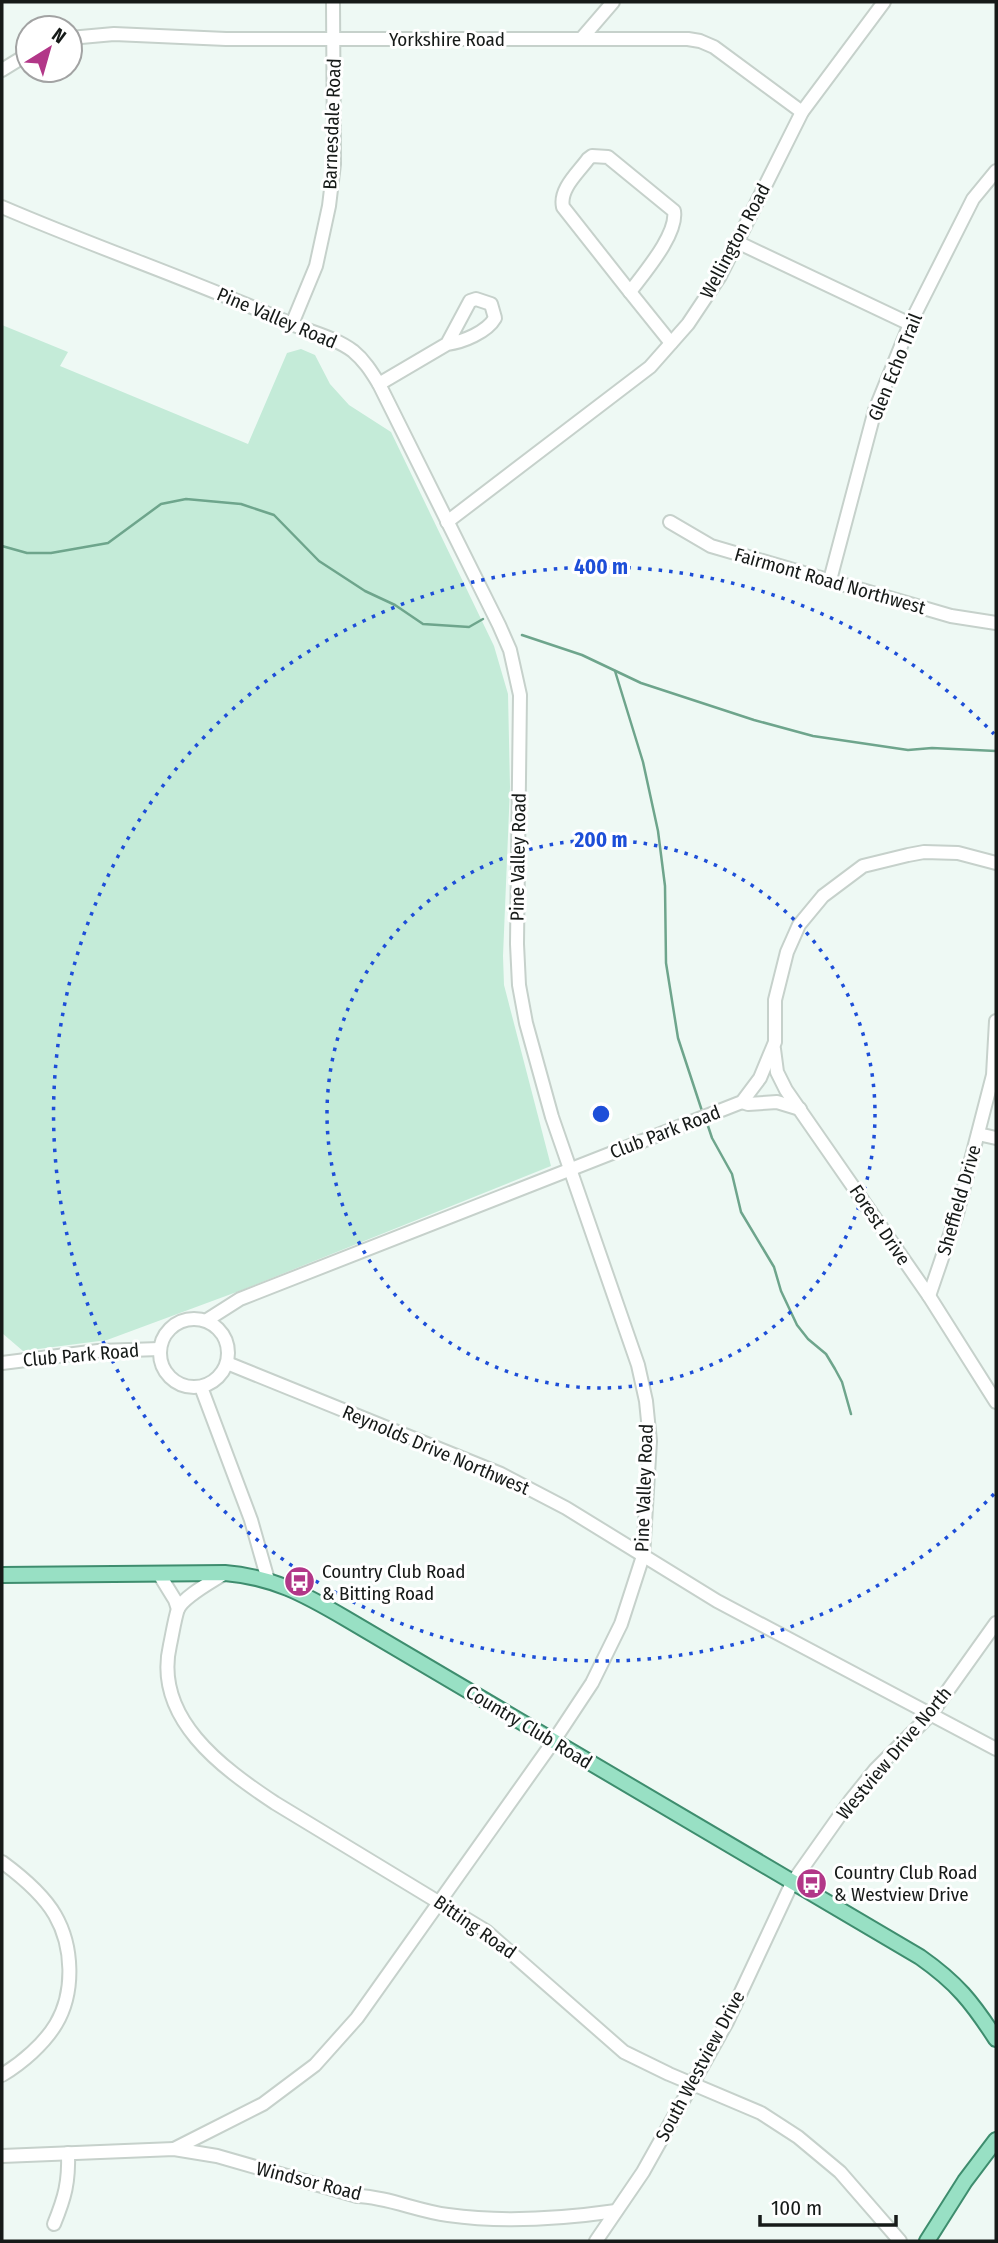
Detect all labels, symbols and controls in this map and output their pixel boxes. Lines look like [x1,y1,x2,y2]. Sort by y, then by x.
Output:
north arrow [14,14,84,84]
text: N [47,23,70,48]
street label: Yorkshire Road [389,28,505,51]
street label: Barnesdale Road [318,58,346,190]
street label: Wellington Road [695,180,775,302]
street label: Pine Valley Road [214,282,340,354]
street label: Glen Echo Trail [863,310,927,424]
street label: Fairmont Road Northwest [732,543,929,620]
text: 400 m [574,554,628,580]
street label: Pine Valley Road [505,793,531,921]
text: 200 m [573,827,628,853]
street label: Club Park Road [606,1100,724,1164]
centre of rings [589,1102,613,1126]
street label: Sheffield Drive [932,1142,986,1258]
street label: Forest Drive [845,1180,915,1270]
street label: Club Park Road [22,1338,140,1372]
street label: Reynolds Drive Northwest [339,1400,534,1500]
street label: Pine Valley Road [630,1424,658,1552]
place label: Country Club Road & Bitting Road [322,1560,465,1605]
bus stop icon: Country Club Road & Bitting Road [282,1565,316,1599]
street label: Country Club Road [462,1680,596,1774]
street label: Westview Drive North [832,1682,956,1824]
place label: Country Club Road & Westview Drive [834,1861,977,1906]
bus stop icon: Country Club Road & Westview Drive [794,1866,828,1900]
street label: Bitting Road [429,1890,521,1964]
street label: South Westview Drive [651,1987,749,2145]
street label: Windsor Road [254,2157,364,2205]
scale bar [760,2184,897,2228]
text: 100 m [771,2195,822,2221]

